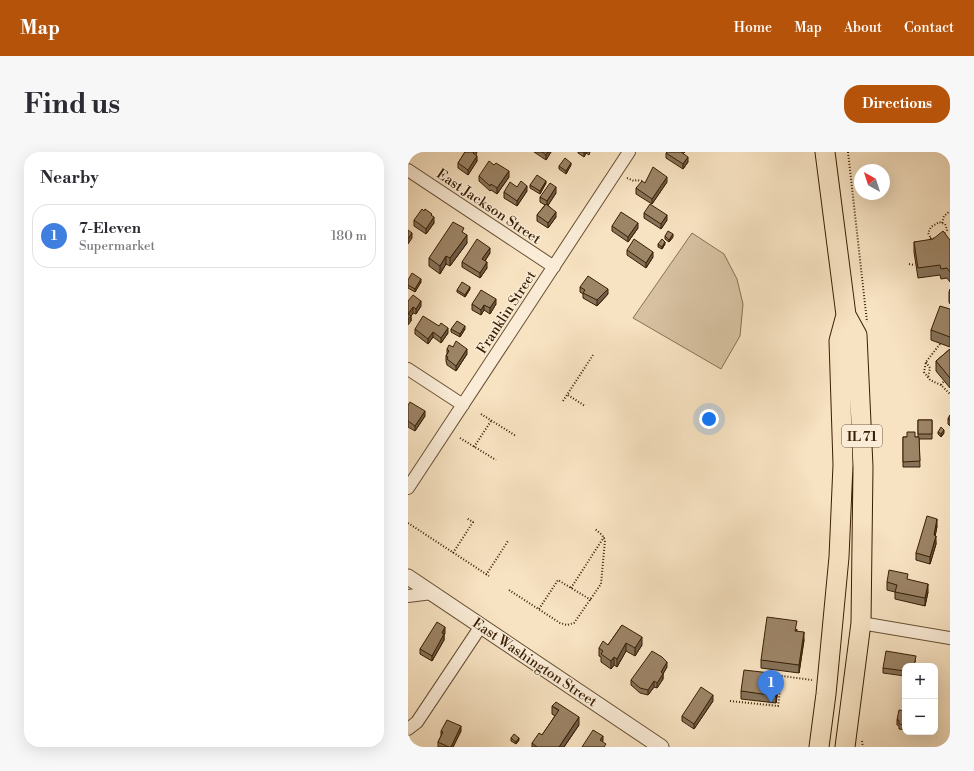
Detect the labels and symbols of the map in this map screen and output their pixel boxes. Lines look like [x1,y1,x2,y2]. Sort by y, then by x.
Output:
north arrow [854,164,890,200]
street label: East Jackson Street [433,165,544,248]
street label: Franklin Street [473,267,540,358]
your location [699,409,719,429]
road number: IL 71 [842,425,882,447]
street label: East Washington Street [469,614,600,711]
pin: 1 [758,670,784,703]

